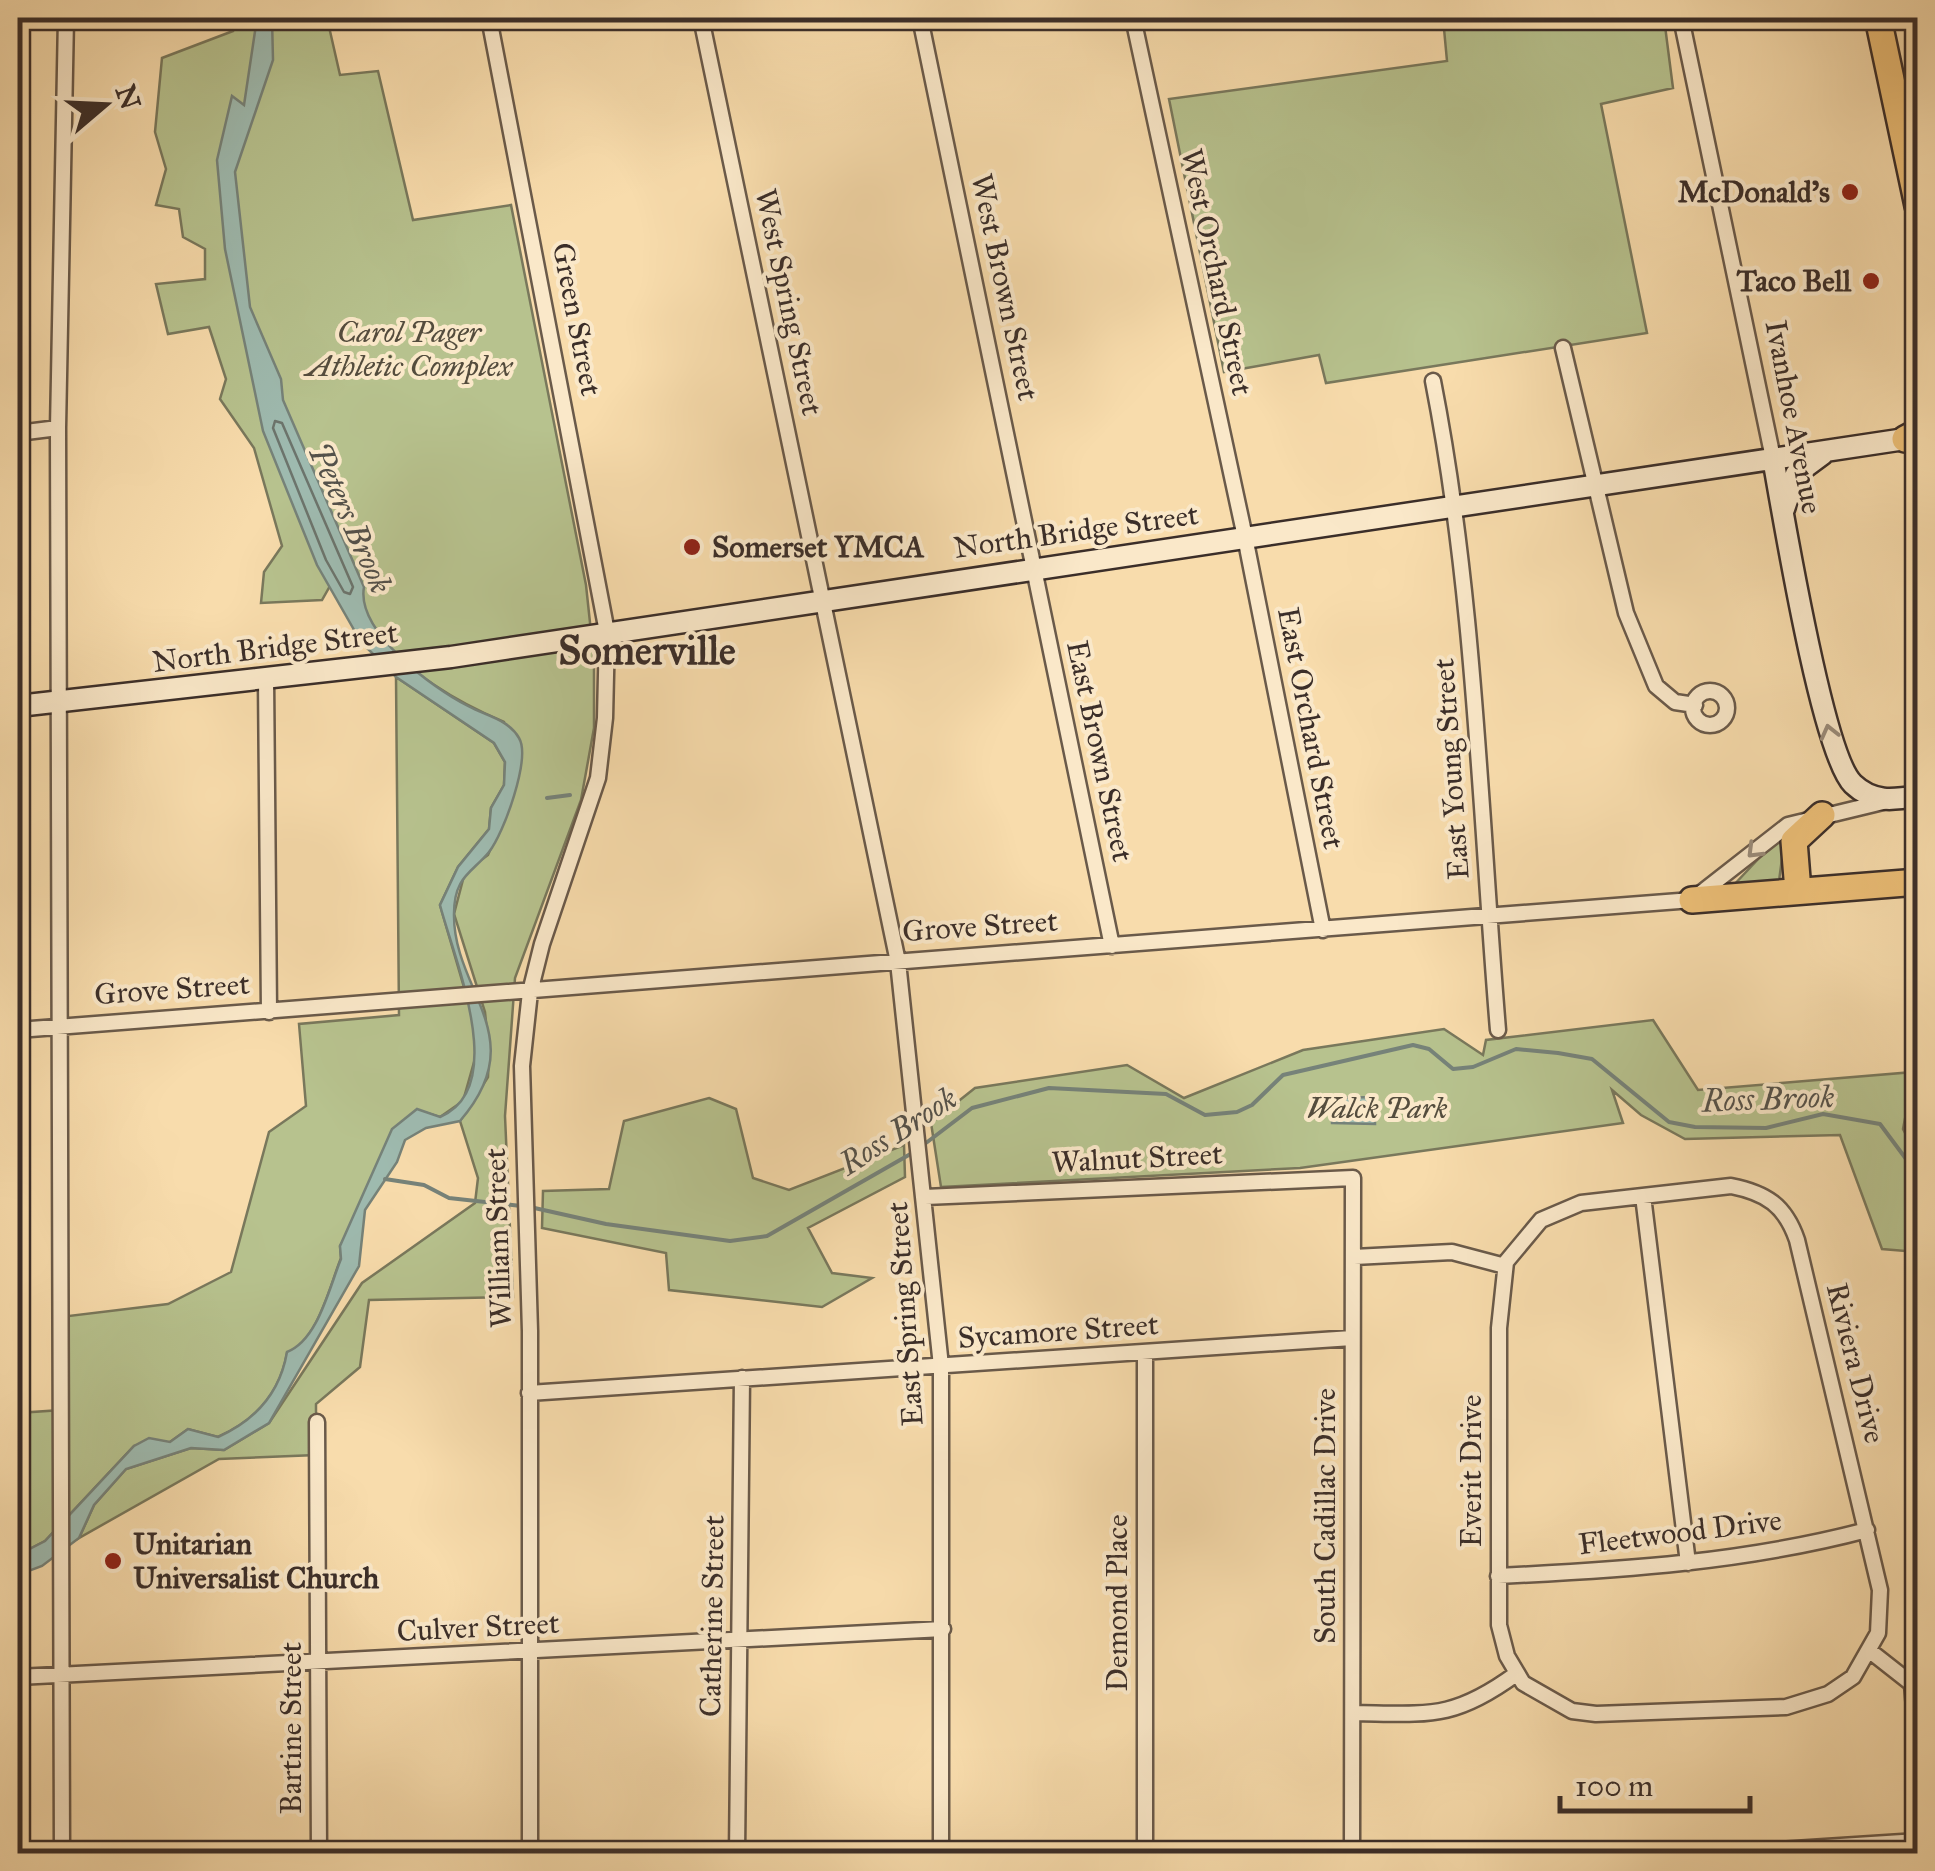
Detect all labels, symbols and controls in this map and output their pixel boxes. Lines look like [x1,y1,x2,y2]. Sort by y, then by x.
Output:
north arrow [55,55,155,155]
text: N [108,80,149,114]
street label: West Orchard Street [1173,146,1261,399]
street label: West Brown Street [963,170,1047,404]
place label: McDonald's [1678,174,1830,210]
marker: McDonald's [1839,181,1861,203]
street label: West Spring Street [747,185,831,419]
street label: Green Street [545,239,610,399]
place label: Taco Bell [1737,263,1852,299]
marker: Taco Bell [1860,270,1882,292]
park label: Carol Pager Athletic Complex [303,314,514,385]
street label: Ivanhoe Avenue [1758,317,1830,517]
water label: Peters Brook [299,437,401,599]
street label: North Bridge Street [951,496,1201,566]
place label: Somerset YMCA [712,529,925,565]
marker: Somerset YMCA [681,536,703,558]
street label: East Orchard Street [1270,604,1352,852]
street label: North Bridge Street [150,614,400,680]
district label: Somerville [558,626,736,675]
street label: East Brown Street [1059,637,1141,865]
street label: East Young Street [1425,657,1477,881]
one-way arrow [1820,724,1841,741]
one-way arrow [1748,840,1766,858]
street label: Grove Street [901,903,1059,949]
street label: Grove Street [93,966,251,1012]
water label: Ross Brook [1700,1077,1835,1121]
water label: Ross Brook [831,1079,964,1184]
park label: Walck Park [1306,1090,1448,1126]
street label: Walnut Street [1050,1136,1224,1180]
street label: William Street [477,1147,519,1329]
street label: East Spring Street [879,1200,931,1427]
street label: Riviera Drive [1819,1279,1893,1447]
street label: Sycamore Street [956,1306,1160,1356]
street label: South Cadillac Drive [1307,1388,1343,1644]
street label: Everit Drive [1453,1394,1489,1548]
street label: Fleetwood Drive [1576,1502,1784,1562]
street label: Catherine Street [692,1514,732,1717]
street label: Demond Place [1099,1514,1135,1692]
place label: Unitarian Universalist Church [133,1526,380,1596]
marker: Unitarian Universalist Church [102,1550,124,1572]
street label: Culver Street [396,1605,561,1649]
street label: Bartine Street [273,1641,309,1814]
scale bar [1560,1751,1750,1813]
text: 100 m [1575,1768,1653,1804]

